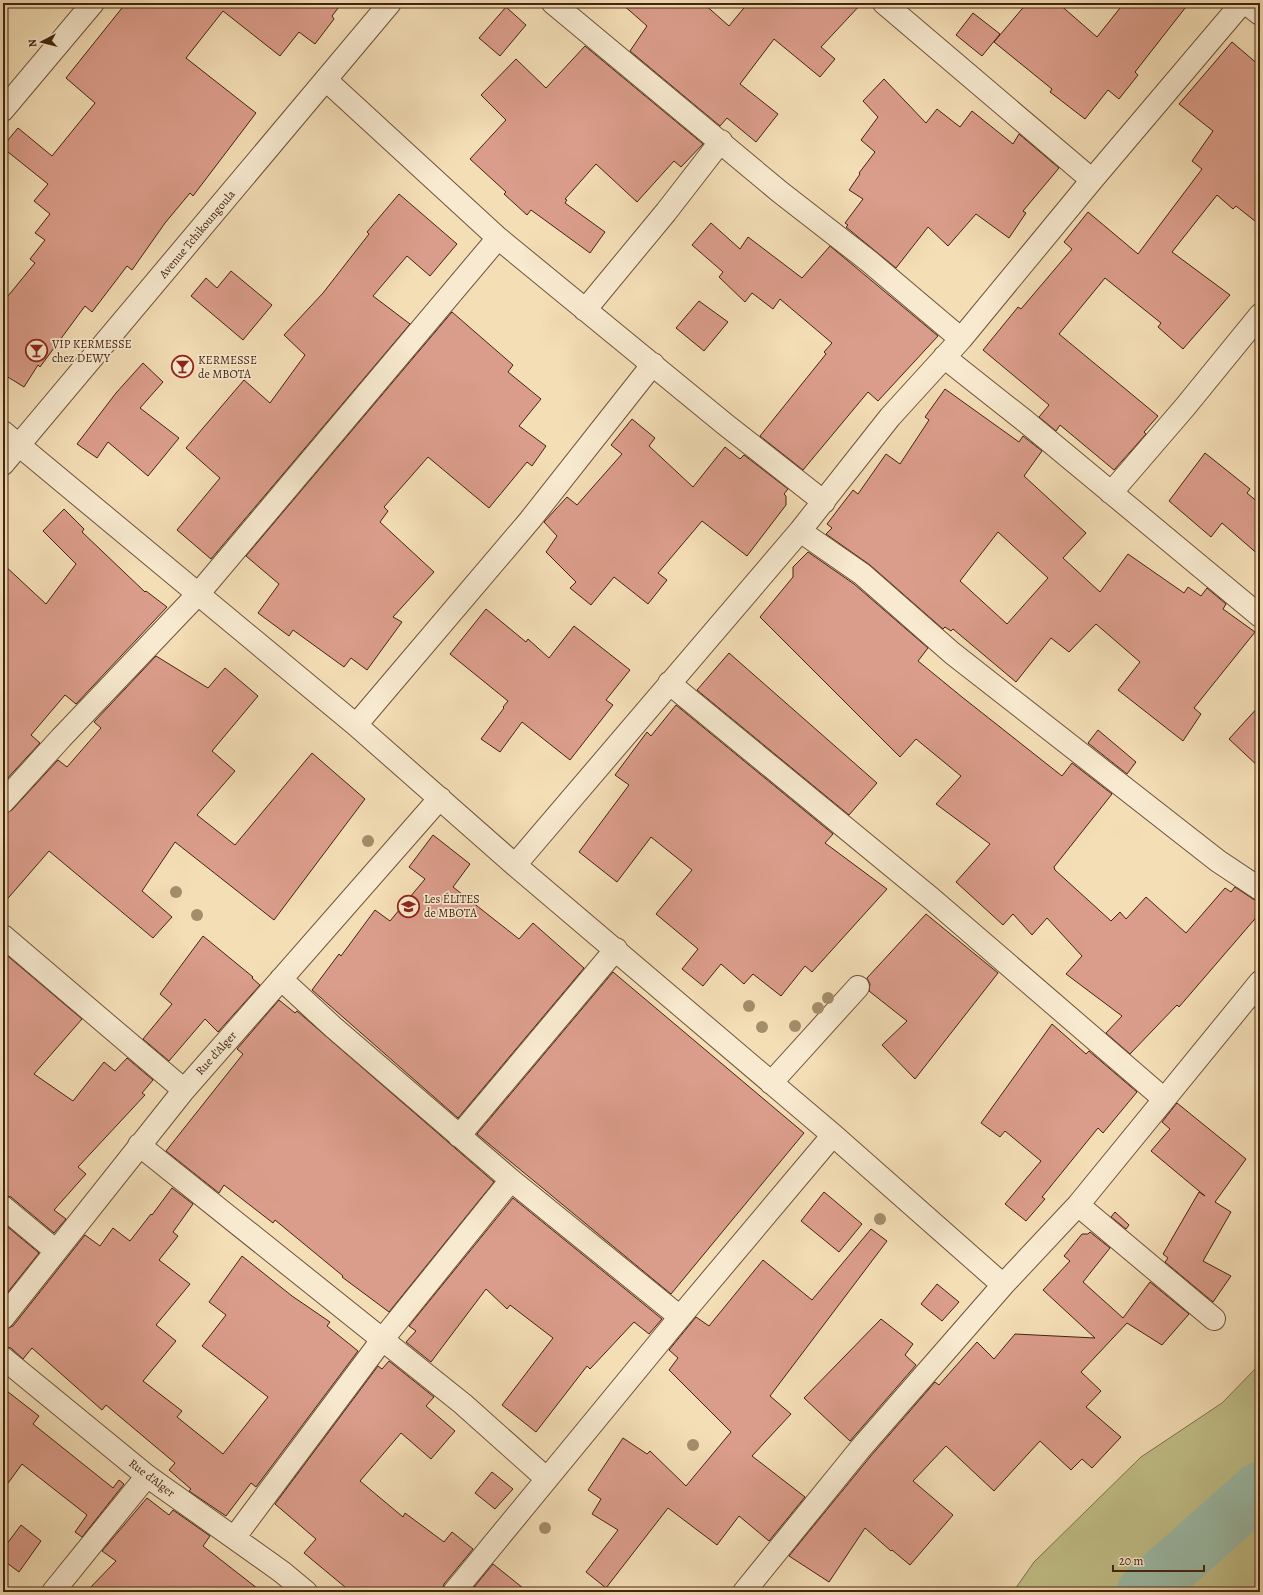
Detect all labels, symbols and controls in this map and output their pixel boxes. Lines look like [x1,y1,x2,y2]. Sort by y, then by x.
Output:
north arrow [22,22,62,62]
text: N [25,38,41,48]
street label: Avenue Tchikoungoula [155,186,239,282]
place label: VIP KERMESSE chez DEWY [51,336,132,366]
bar icon: VIP KERMESSE chez DEWY [23,338,49,364]
place label: KERMESSE de MBOTA [198,352,257,382]
bar icon: KERMESSE de MBOTA [170,354,196,380]
place label: Les ÉLITES de MBOTA [424,891,480,921]
school or university icon: Les ÉLITES de MBOTA [395,893,421,919]
street label: Rue d'Alger [192,1027,240,1079]
street label: Rue d'Alger [126,1455,179,1501]
scale bar [1113,1547,1204,1573]
text: 20 m [1119,1553,1143,1569]

